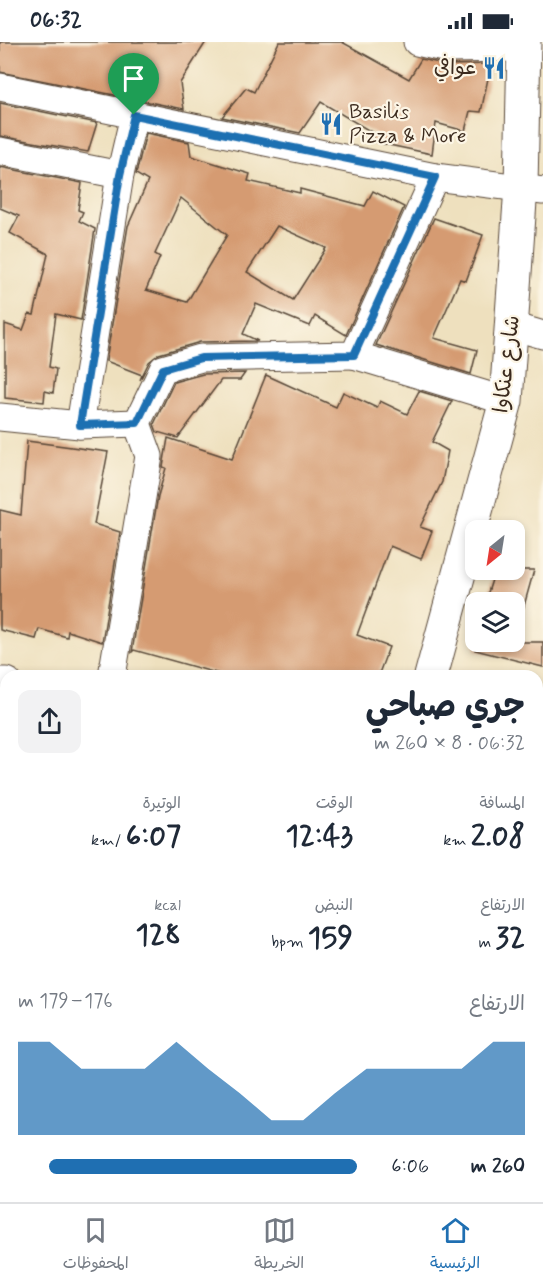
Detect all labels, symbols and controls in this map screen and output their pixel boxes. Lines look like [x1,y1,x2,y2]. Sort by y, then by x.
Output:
text: 06:32 [30,7,82,35]
pin [108,53,159,115]
place label: عوافي [434,53,476,82]
restaurant icon: عوافي [481,55,507,81]
icon: arrive [117,62,150,95]
place label: Basilis Pizza & More [349,98,467,150]
restaurant icon: Basilis Pizza & More [318,111,344,137]
street label: شارع عنكاوا [487,314,527,414]
north arrow [465,520,525,580]
map controls [465,520,525,652]
button: layers [465,592,525,652]
text: جري صباحي [365,685,525,729]
button: share [18,690,81,753]
text: 06:32 · 8 × 260 m [374,730,525,757]
text: الوتيرة [142,793,181,814]
text: الوقت [316,793,353,814]
text: المسافة [479,793,525,814]
text: 6:07 [126,817,181,856]
text: 12:43 [286,817,353,856]
text: 2.08 [471,817,525,856]
text: /km [91,830,126,851]
text: km [443,830,471,851]
text: kcal [154,895,181,916]
text: النبض [315,895,353,916]
text: الارتفاع [480,895,525,916]
text: 128 [136,916,181,955]
text: 159 [308,919,353,958]
text: 32 [496,919,525,958]
text: bpm [271,932,308,953]
text: m [479,932,496,953]
text: 176–179 m [18,988,113,1015]
text: الارتفاع [469,991,525,1018]
text: 6:06 [391,1153,429,1180]
text: 260 m [471,1153,525,1180]
tab: المحفوظات [63,1214,129,1277]
tab: الخريطة [254,1214,304,1277]
tab: الرئيسية [430,1214,480,1277]

